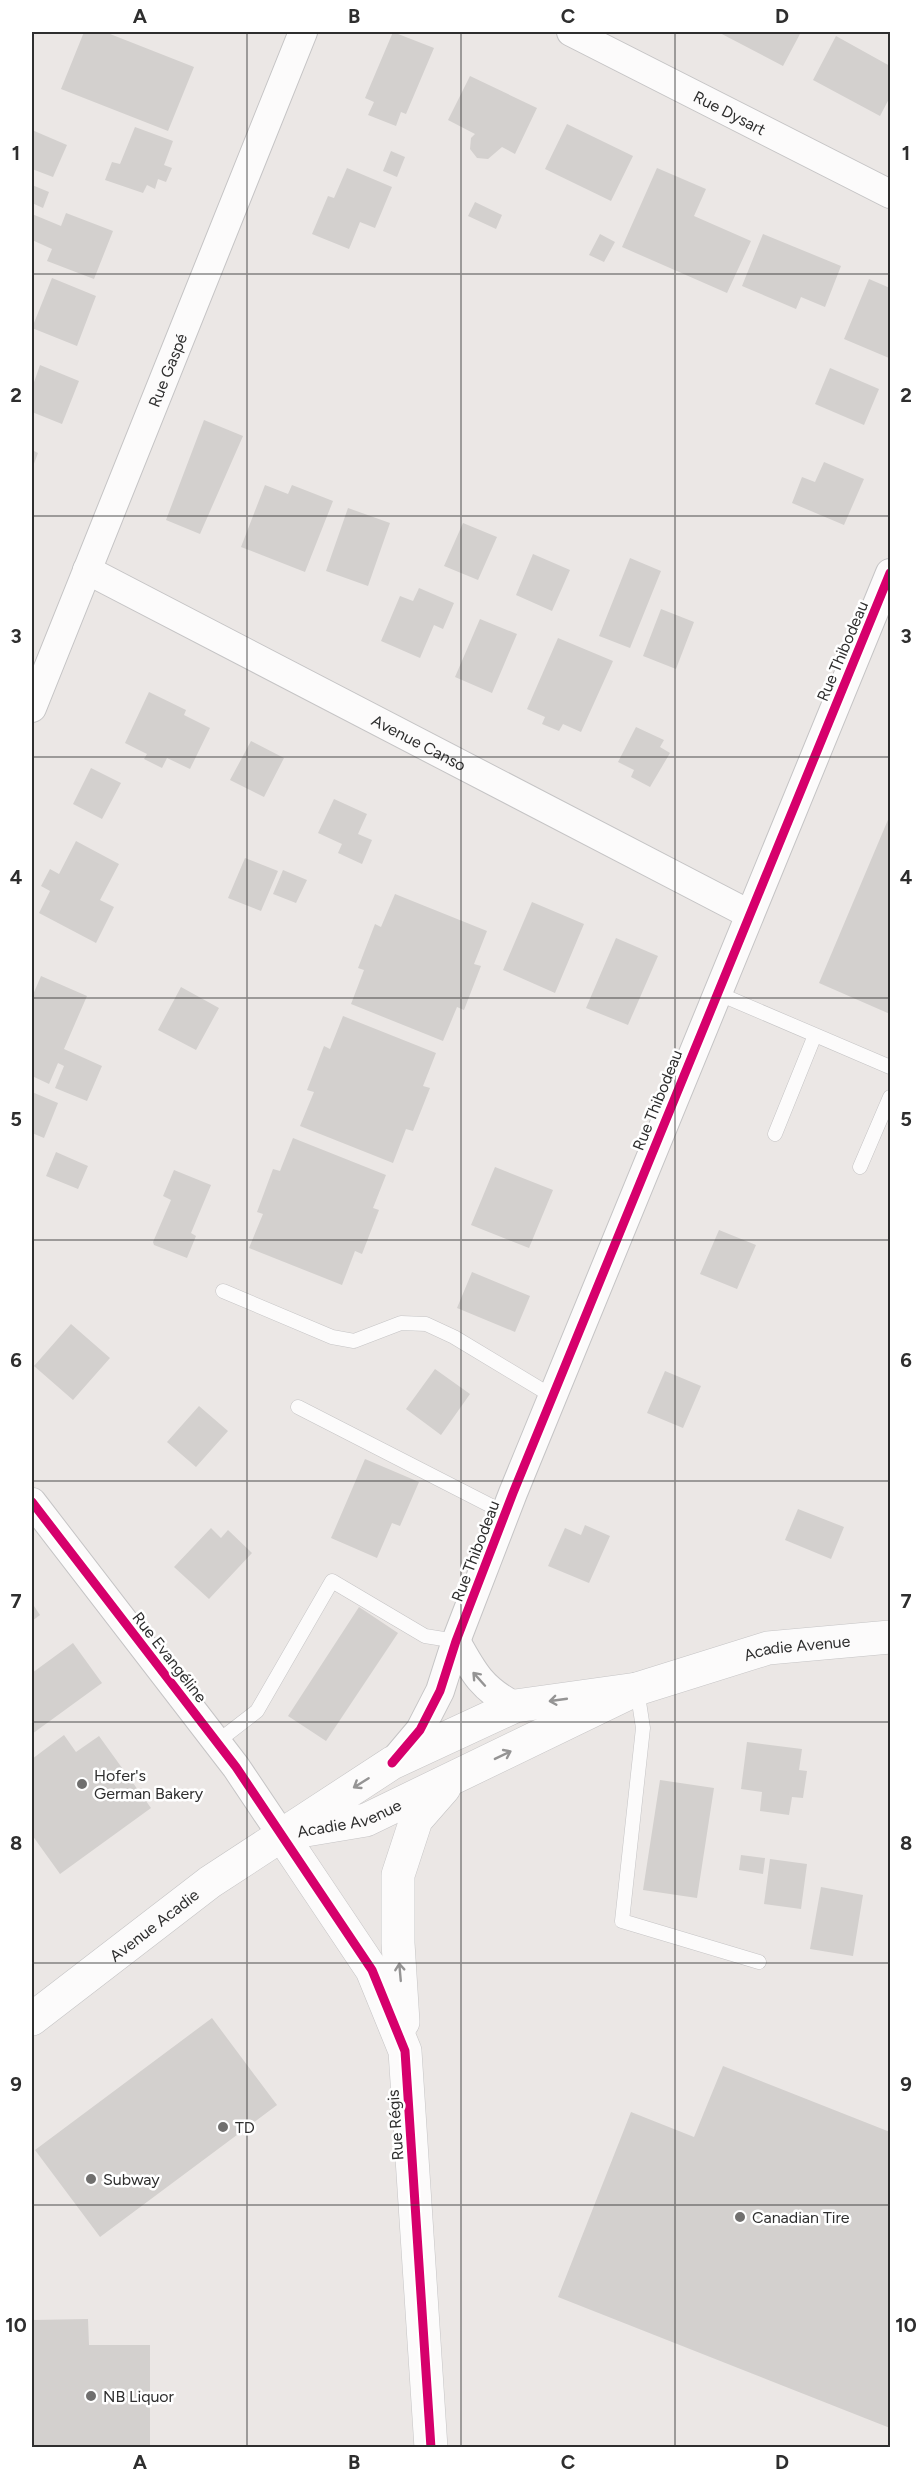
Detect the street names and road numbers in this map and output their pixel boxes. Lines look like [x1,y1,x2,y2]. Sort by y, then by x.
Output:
street label: Rue Dysart [690,87,769,139]
street label: Rue Gaspé [145,331,191,410]
street label: Rue Thibodeau [813,598,872,704]
street label: Avenue Canso [368,711,469,775]
street label: Rue Thibodeau [629,1047,686,1153]
street label: Rue Thibodeau [447,1498,504,1605]
street label: Rue Evangéline [128,1608,211,1706]
street label: Acadie Avenue [741,1632,851,1665]
street label: Acadie Avenue [296,1795,405,1841]
street label: Avenue Acadie [106,1885,203,1966]
street label: Rue Régis [384,2089,407,2161]

